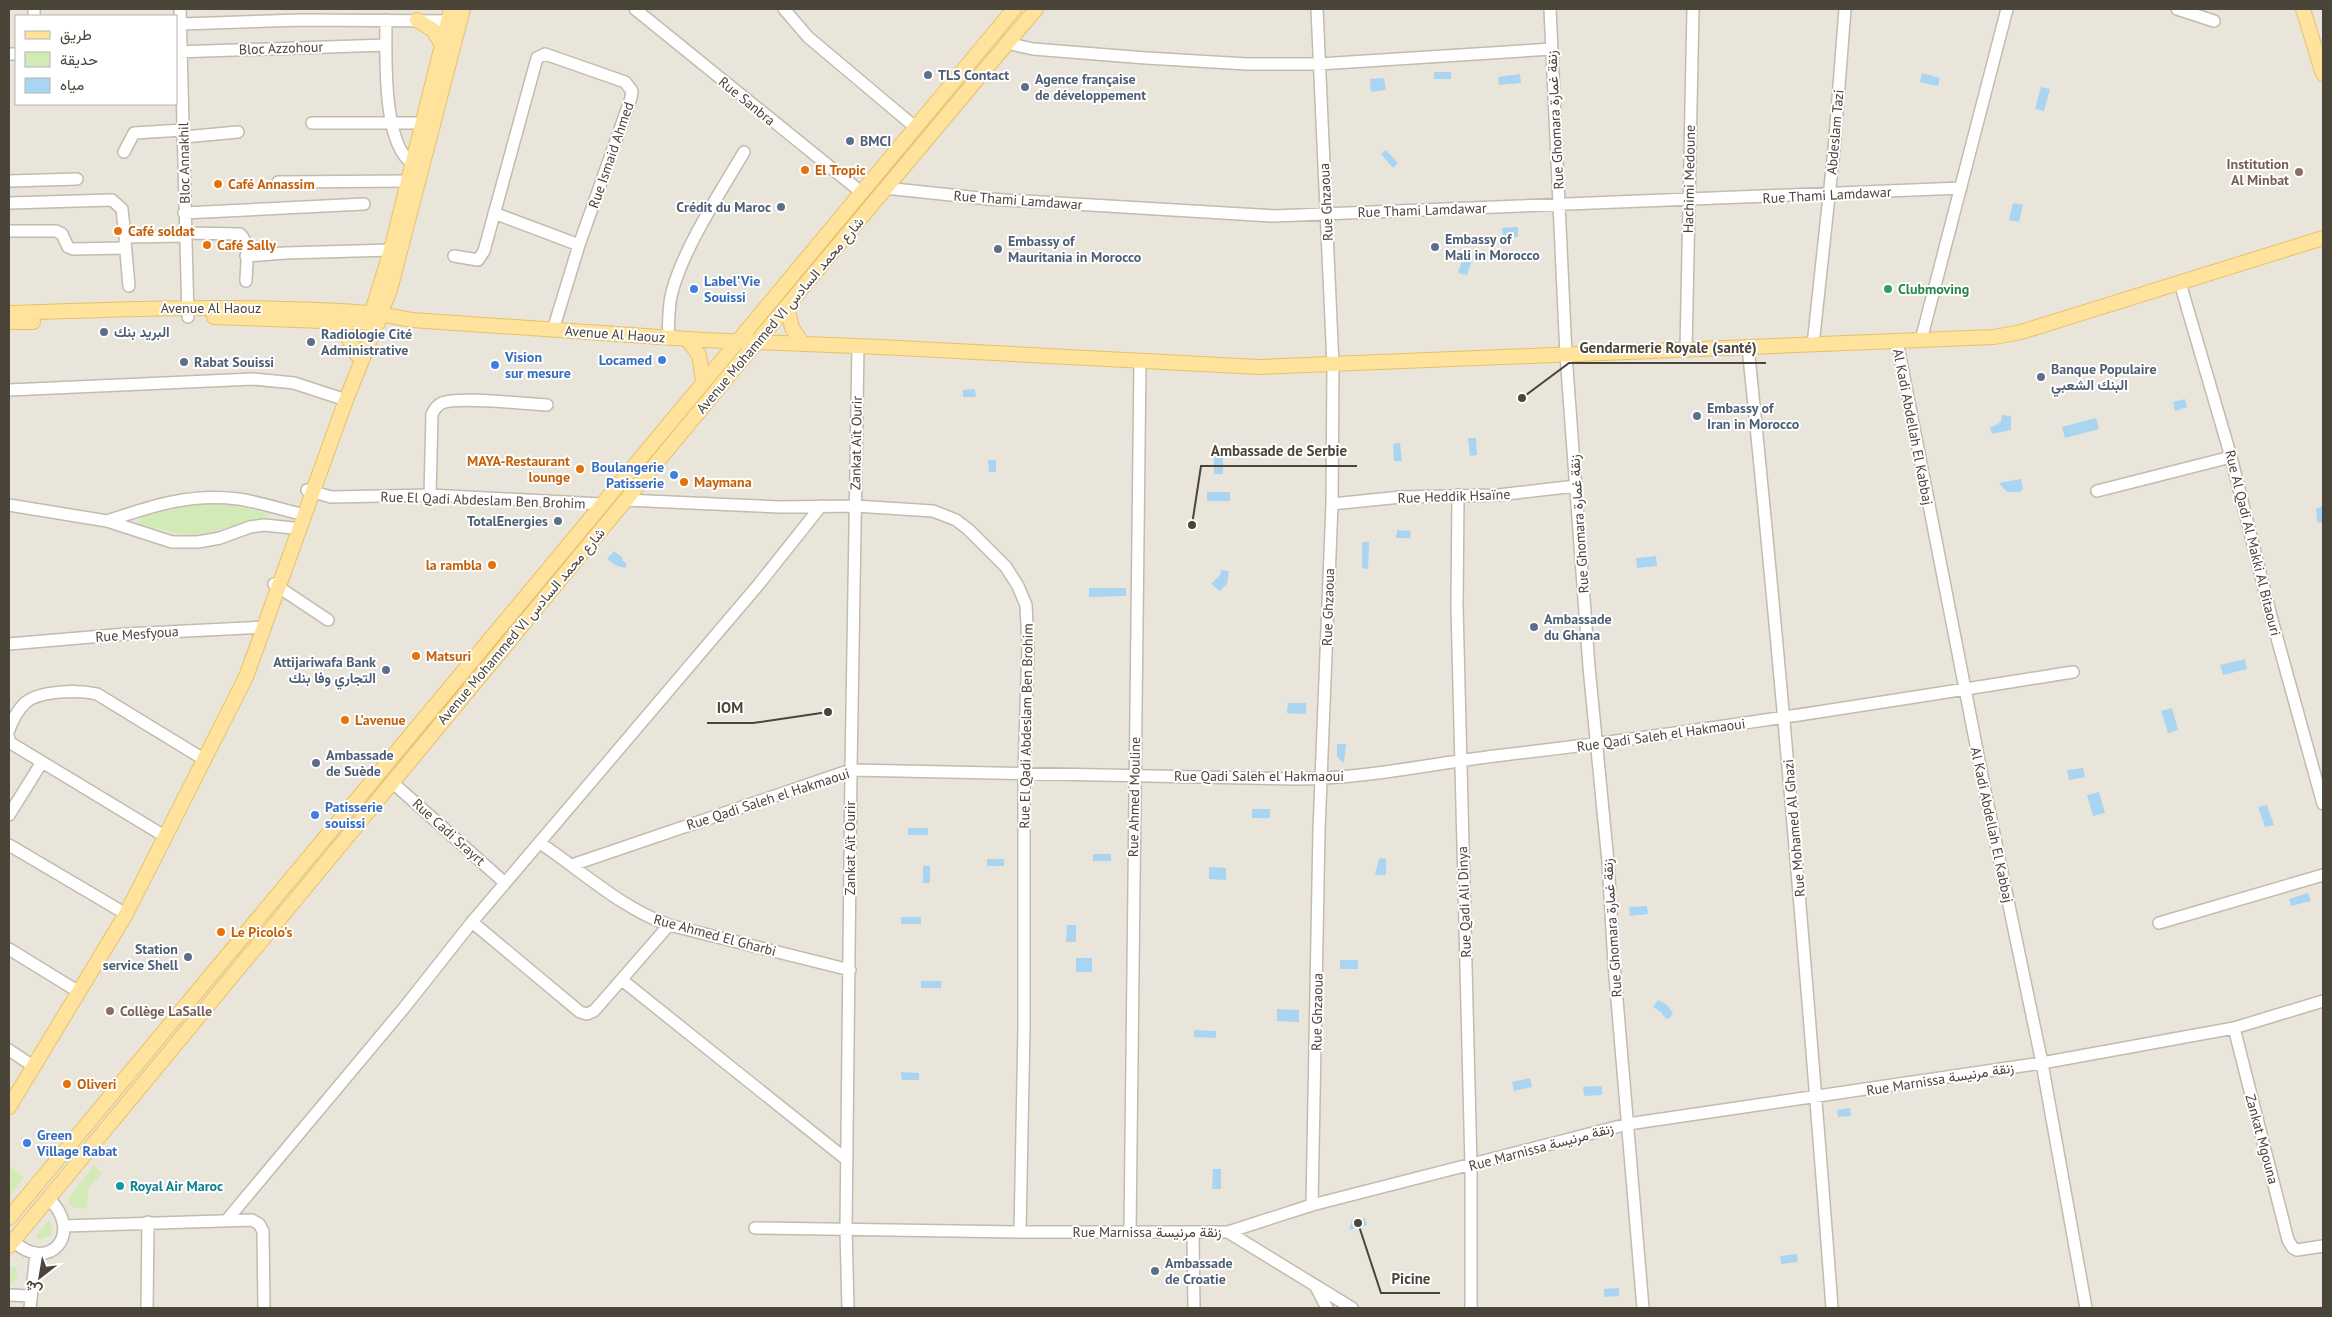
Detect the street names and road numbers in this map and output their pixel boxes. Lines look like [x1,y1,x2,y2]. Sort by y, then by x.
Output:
street label: Bloc Azzohour [239,38,324,58]
street label: Rue Ghomara زنقة غمارة [1542,50,1568,190]
street label: Rue Sanbra [715,73,779,129]
street label: Abdeslam Tazi [1822,89,1848,175]
street label: Rue Ismaid Ahmed [584,99,638,211]
street label: Bloc Annakhil [174,122,194,204]
street label: Hachimi Medoune [1679,125,1699,233]
street label: Rue Ghzaoua [1315,163,1337,241]
street label: Rue Thami Lamdawar [1762,183,1892,207]
street label: Rue Thami Lamdawar [953,187,1083,213]
street label: Rue Thami Lamdawar [1357,199,1487,221]
street label: Avenue Mohammed VI شارع محمد السادس [692,213,869,418]
street label: Avenue Al Haouz [161,299,261,317]
street label: Avenue Al Haouz [564,322,666,346]
street label: Al Kadi Abdellah El Kabbaj [1889,347,1937,507]
street label: Zankat Aït Ourir [846,395,866,490]
street label: Rue Al Qadi Al Makki Al Bitaouri [2221,448,2285,638]
street label: Rue Ghomara زنقة غمارة [1565,454,1593,594]
street label: Rue Heddik Hsaïne [1397,485,1511,507]
street label: Rue El Qadi Abdeslam Ben Brohim [380,487,586,513]
street label: Avenue Mohammed VI شارع محمد السادس [433,524,610,729]
street label: Rue Ghzaoua [1318,568,1338,646]
street label: Rue Mesfyoua [95,622,179,646]
street label: Rue El Qadi Abdeslam Ben Brohim [1015,623,1037,829]
street label: Rue Qadi Saleh el Hakmaoui [1575,714,1747,756]
street label: Rue Ahmed Mouline [1124,737,1144,857]
street label: Al Kadi Abdellah El Kabbaj [1967,745,2017,905]
street label: Rue Mohamed Al Ghazi [1779,758,1809,898]
street label: Rue Qadi Saleh el Hakmaoui [684,764,852,834]
street label: Rue Qadi Saleh el Hakmaoui [1174,767,1344,785]
street label: Rue Cadi Srayrt [409,795,489,870]
street label: Zankat Aït Ourir [841,801,859,895]
street label: Rue Qadi Ali Dinya [1453,846,1475,958]
street label: Rue Ghomara زنقة غمارة [1598,858,1626,998]
street label: Rue Ahmed El Gharbi [652,910,778,960]
street label: Rue Ghzaoua [1307,973,1327,1051]
street label: Rue Marnissa زنقة مرنيسة [1865,1058,2015,1100]
street label: Zankat Mgouna [2241,1092,2283,1186]
street label: Rue Marnissa زنقة مرنيسة [1467,1119,1616,1175]
street label: Rue Marnissa زنقة مرنيسة [1072,1223,1222,1241]

